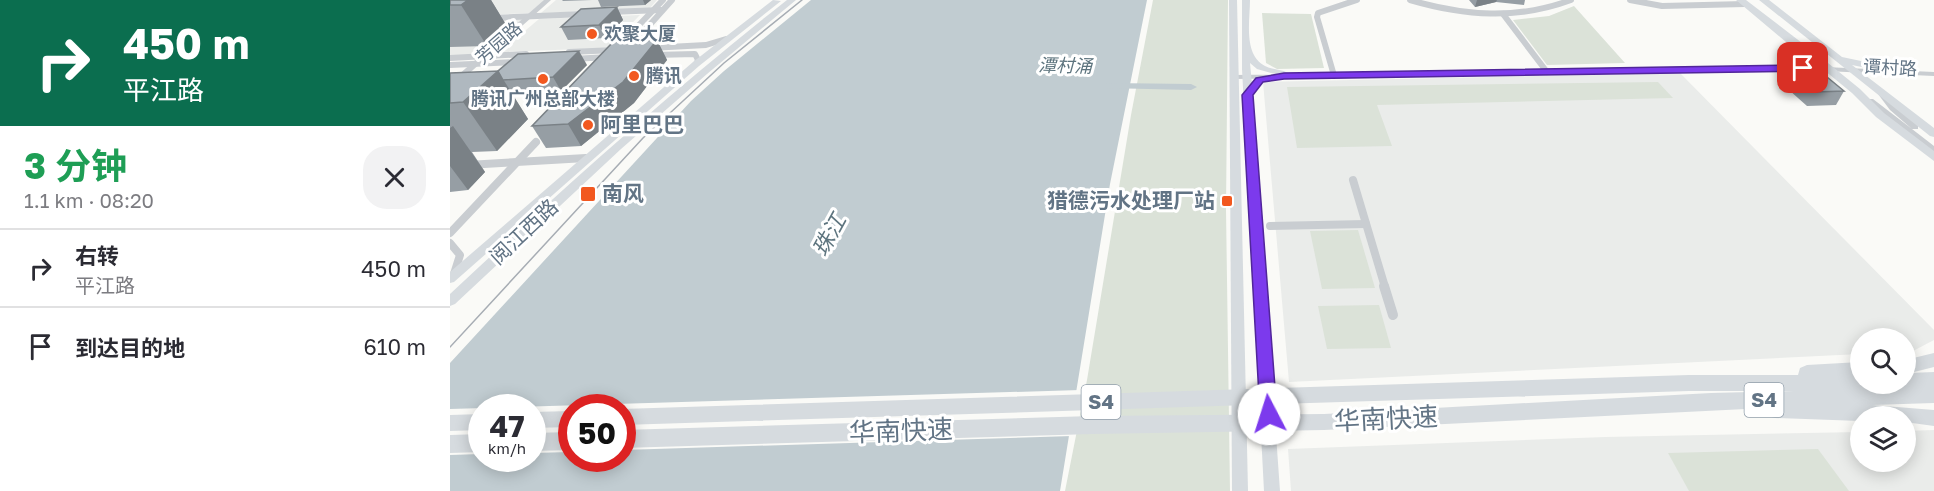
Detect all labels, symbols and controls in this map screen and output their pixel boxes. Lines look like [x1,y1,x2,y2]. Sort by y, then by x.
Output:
street label: 芳园路 [471,16,526,68]
text: 450 m [123,18,249,68]
place label: 欢聚大厦 [604,22,676,44]
icon: right [24,24,102,102]
marker: 欢聚大厦 [585,27,599,41]
pin [1777,42,1828,93]
icon: arrive [1786,51,1819,84]
water label: 潭村涌 [1038,54,1094,77]
street label: 谭村路 [1863,55,1918,79]
place label: 腾讯 [646,64,682,86]
marker: 腾讯 [627,69,641,83]
marker: 腾讯广州总部大楼 [536,72,550,86]
text: 平江路 [123,74,204,106]
place label: 腾讯广州总部大楼 [471,87,615,109]
place label: 阿里巴巴 [600,111,684,137]
marker: 阿里巴巴 [581,118,595,132]
text: 3 分钟 [24,144,127,187]
button: close [363,146,426,209]
place label: 南风 [602,180,644,206]
marker: 南风 [579,185,597,203]
place label: 猎德污水处理厂站 [1047,187,1215,213]
text: 1.1 km · 08:20 [24,188,154,212]
street label: 阅江西路 [484,193,563,269]
marker: 猎德污水处理厂站 [1220,194,1234,208]
water label: 珠江 [806,207,852,261]
text: 右转 [75,242,119,269]
icon: right [24,252,57,285]
text: 450 m [361,255,426,282]
text: 平江路 [75,273,135,297]
map controls [1850,328,1916,472]
button: search [1850,328,1916,394]
icon: arrive [24,330,57,363]
text: 610 m [363,333,426,360]
text: 到达目的地 [75,334,185,361]
position arrow [1237,382,1301,446]
road number: S4 [1744,383,1784,417]
road number: S4 [1082,385,1120,419]
speed limit sign: 50 [558,394,636,472]
street label: 华南快速 [1333,400,1439,437]
button: layers [1850,406,1916,472]
text: 47 [489,408,525,444]
street label: 华南快速 [848,413,953,448]
text: km/h [488,439,526,457]

